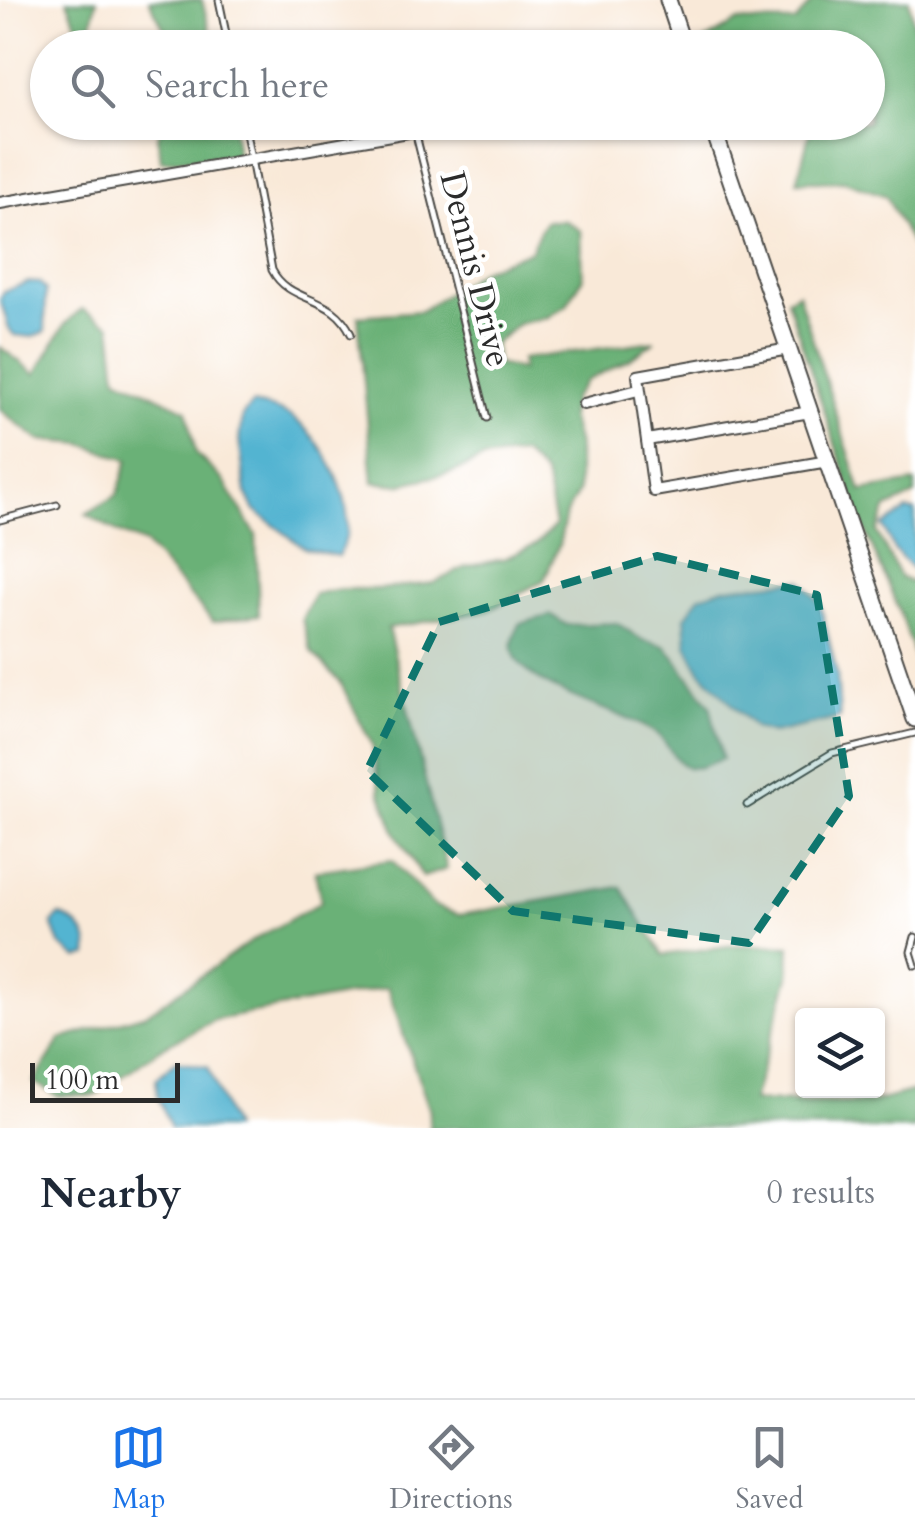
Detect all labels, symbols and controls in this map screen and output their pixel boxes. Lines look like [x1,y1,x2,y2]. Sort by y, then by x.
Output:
search box [30,30,885,140]
icon: search [65,58,120,113]
text: Search here [145,59,329,111]
street label: Dennis Drive [428,167,522,372]
map controls [795,1008,885,1098]
button: layers [795,1008,885,1098]
scale bar [30,1058,180,1102]
text: 100 m [45,1061,119,1099]
text: Nearby [40,1165,182,1222]
text: 0 results [767,1171,875,1215]
tab: Map [111,1420,166,1518]
tab: Directions [389,1420,513,1518]
tab: Saved [736,1420,804,1518]

